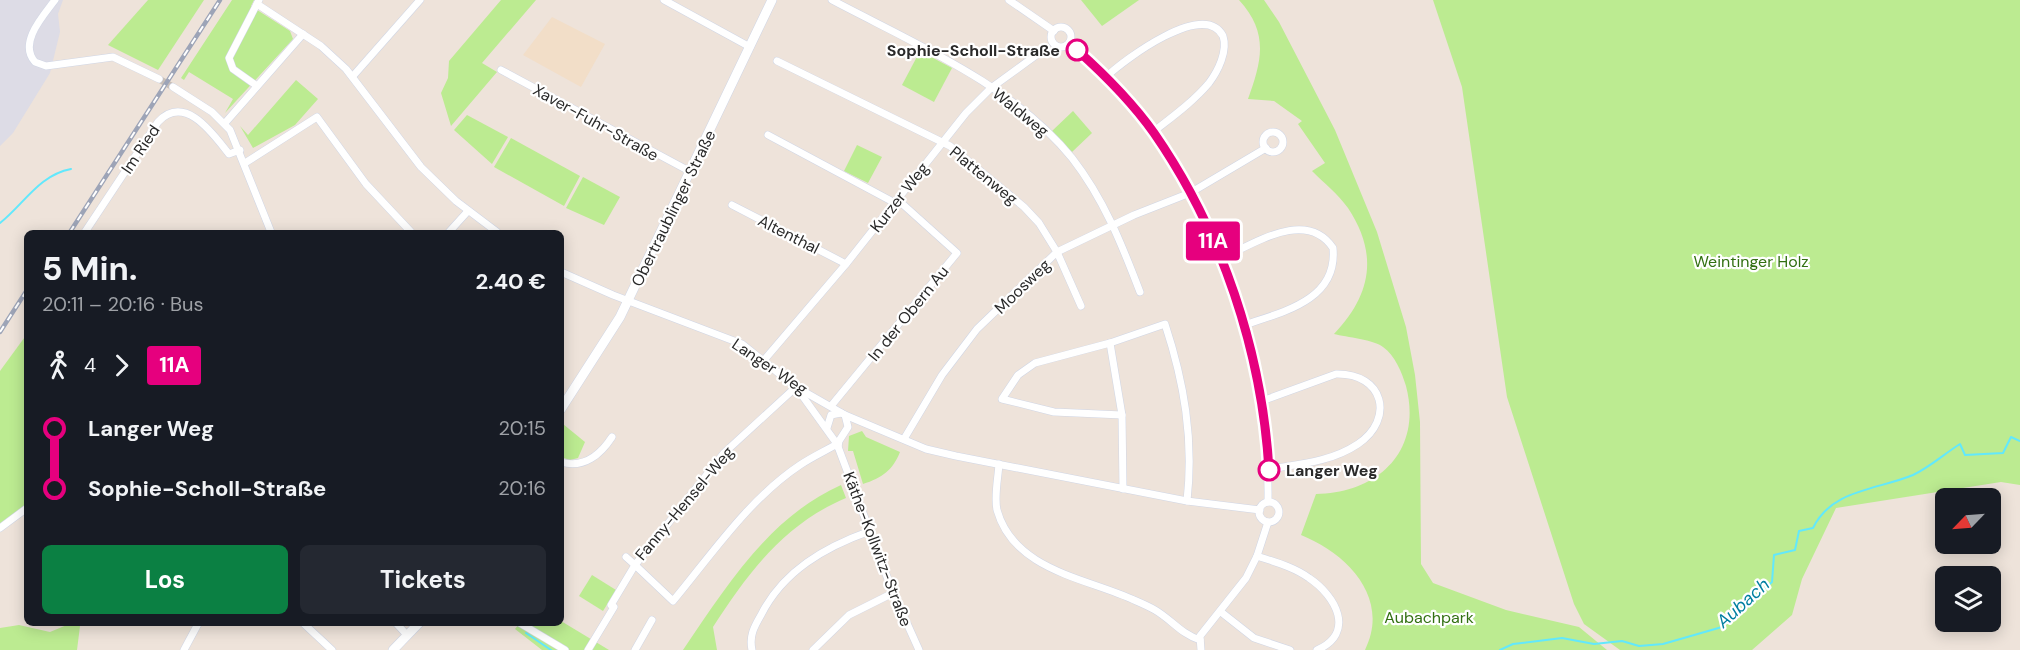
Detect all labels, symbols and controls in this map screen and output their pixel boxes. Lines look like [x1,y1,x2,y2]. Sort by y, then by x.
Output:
marker: Sophie-Scholl-Straße [1066,39,1088,61]
place label: Sophie-Scholl-Straße [887,40,1060,61]
street label: Xaver-Fuhr-Straße [529,79,662,166]
street label: Waldweg [988,83,1053,142]
street label: Im Ried [116,121,164,178]
street label: Obertraublinger Straße [626,127,720,290]
street label: Plattenweg [945,141,1022,209]
street label: Kurzer Weg [865,158,933,237]
street label: Altenthal [754,210,823,259]
line badge: 11A [1178,222,1248,260]
text: 11A [1198,227,1228,255]
text: 5 Min. [42,247,137,290]
park label: Weintinger Holz [1693,251,1809,272]
street label: Moosweg [990,254,1055,318]
street label: In der Obern Au [863,261,953,365]
text: 2.40 € [475,267,546,296]
text: 20:11 – 20:16 · Bus [42,291,204,317]
street label: Langer Weg [728,333,812,399]
icon: walk [42,349,75,382]
icon: forward [105,349,138,382]
text: 11A [159,351,189,379]
text: 4 [84,352,96,378]
text: Langer Weg [88,414,214,443]
text: 20:15 [499,415,546,441]
street label: Fanny-Hensel-Weg [630,442,738,565]
marker: Langer Weg [1258,459,1280,481]
place label: Langer Weg [1286,460,1378,481]
street label: Käthe-Kollwitz-Straße [838,469,917,630]
text: Sophie-Scholl-Straße [88,474,326,503]
text: 20:16 [498,475,546,501]
north arrow [1935,488,2001,554]
map controls [1935,488,2001,632]
button: Los [42,545,288,614]
button: Tickets [300,545,546,614]
button: layers [1935,566,2001,632]
water label: Aubach [1711,573,1775,634]
park label: Aubachpark [1384,607,1474,628]

